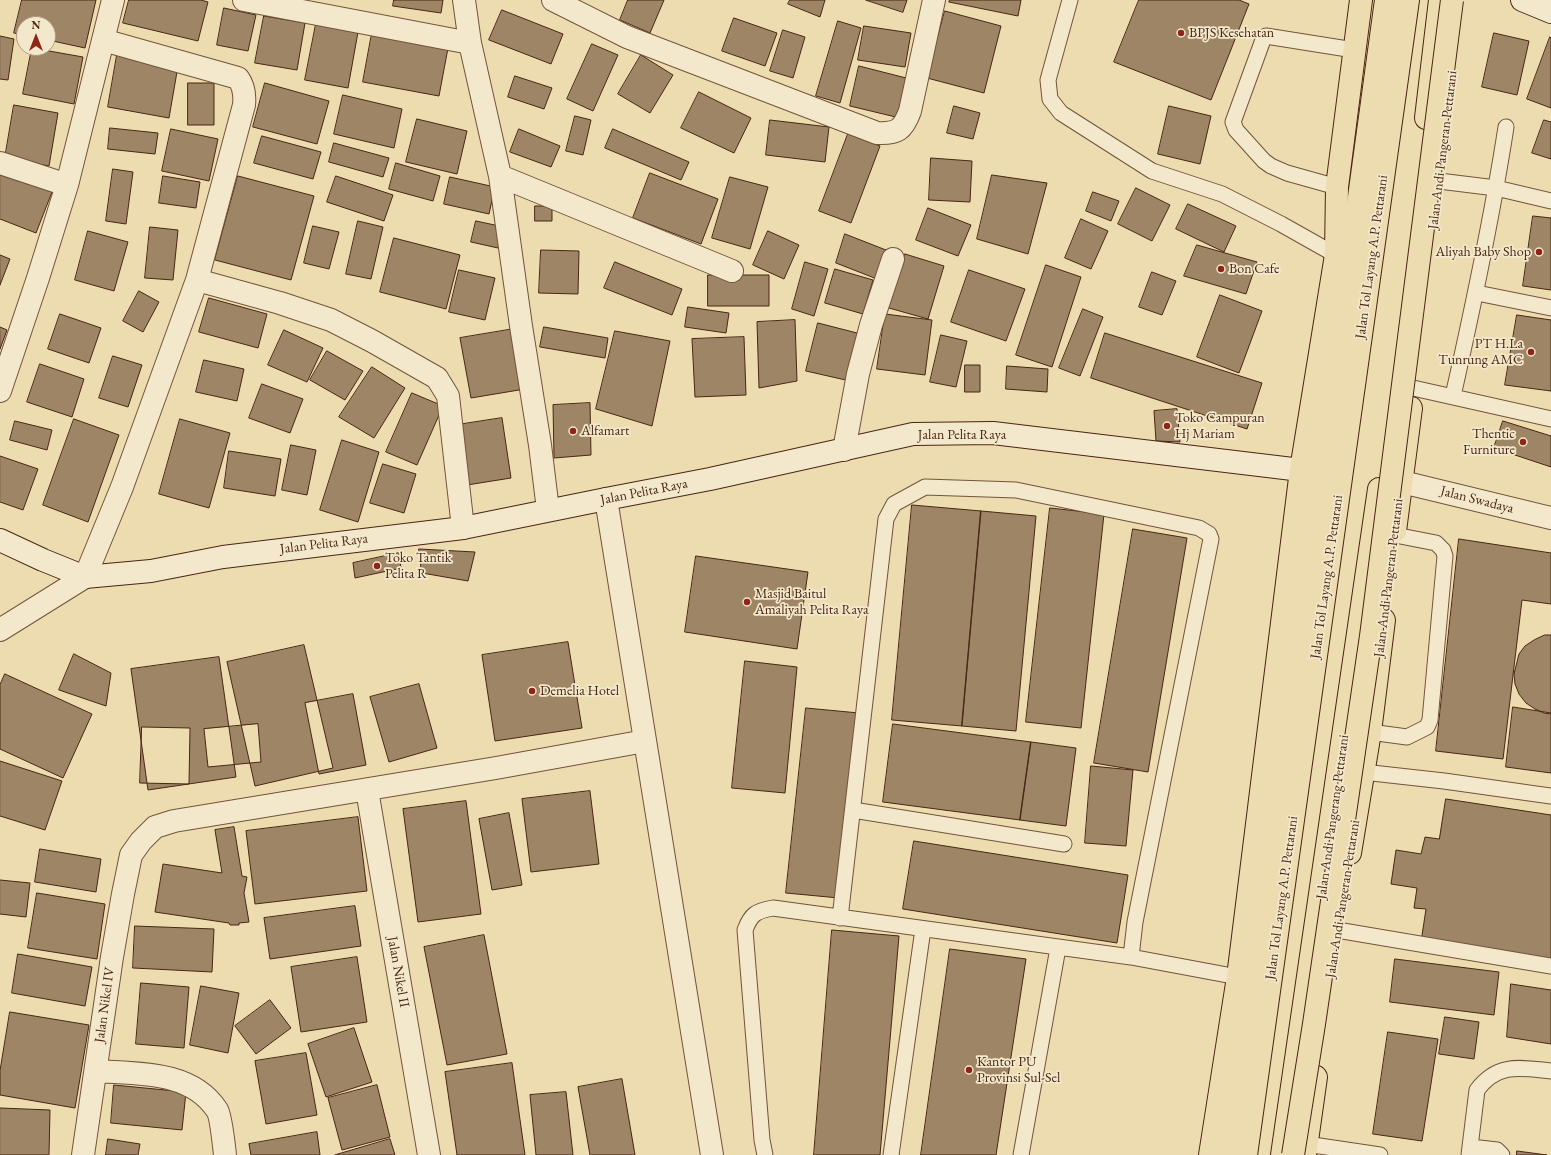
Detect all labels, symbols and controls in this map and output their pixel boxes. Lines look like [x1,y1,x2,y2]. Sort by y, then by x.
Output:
north arrow [16,16,56,56]
text: N [32,18,40,32]
place label: BPJS Kesehatan [1189,25,1274,41]
marker: BPJS Kesehatan [1176,28,1186,38]
street label: Jalan Andi Pangeran Pettarani [1425,70,1461,230]
street label: Jalan Tol Layang A.P. Pettarani [1352,174,1392,340]
place label: Aliyah Baby Shop [1435,244,1531,260]
marker: Aliyah Baby Shop [1534,247,1544,257]
place label: Bon Cafe [1229,261,1279,277]
marker: Bon Cafe [1216,264,1226,274]
place label: PT H.La Tunrung AMC [1438,336,1523,368]
marker: PT H.La Tunrung AMC [1526,347,1536,357]
place label: Toko Campuran Hj Mariam [1175,410,1265,442]
marker: Toko Campuran Hj Mariam [1162,421,1172,431]
place label: Alfamart [581,423,629,439]
marker: Alfamart [568,426,578,436]
place label: Thentic Furniture [1463,426,1515,458]
street label: Jalan Pelita Raya [918,427,1006,443]
marker: Thentic Furniture [1518,437,1528,447]
street label: Jalan Pelita Raya [599,475,689,509]
street label: Jalan Swadaya [1439,483,1515,517]
street label: Jalan Tol Layang A.P. Pettarani [1307,494,1347,660]
street label: Jalan Andi Pangeran Pettarani [1371,498,1407,658]
street label: Jalan Pelita Raya [279,530,369,558]
place label: Toko Tantik Pelita R [385,550,451,582]
marker: Toko Tantik Pelita R [372,561,382,571]
place label: Masjid Baitul Amaliyah Pelita Raya [755,586,868,618]
marker: Masjid Baitul Amaliyah Pelita Raya [742,597,752,607]
place label: Demelia Hotel [540,683,619,699]
marker: Demelia Hotel [527,686,537,696]
street label: Jalan Andi Pangerang Pettarani [1313,734,1353,900]
street label: Jalan Tol Layang A.P. Pettarani [1262,815,1302,981]
street label: Jalan Andi Pangeran Pettarani [1322,819,1364,979]
street label: Jalan Nikel II [384,935,412,1009]
street label: Jalan Nikel IV [91,966,119,1044]
place label: Kantor PU Provinsi Sul-Sel [977,1054,1060,1086]
marker: Kantor PU Provinsi Sul-Sel [964,1065,974,1075]

